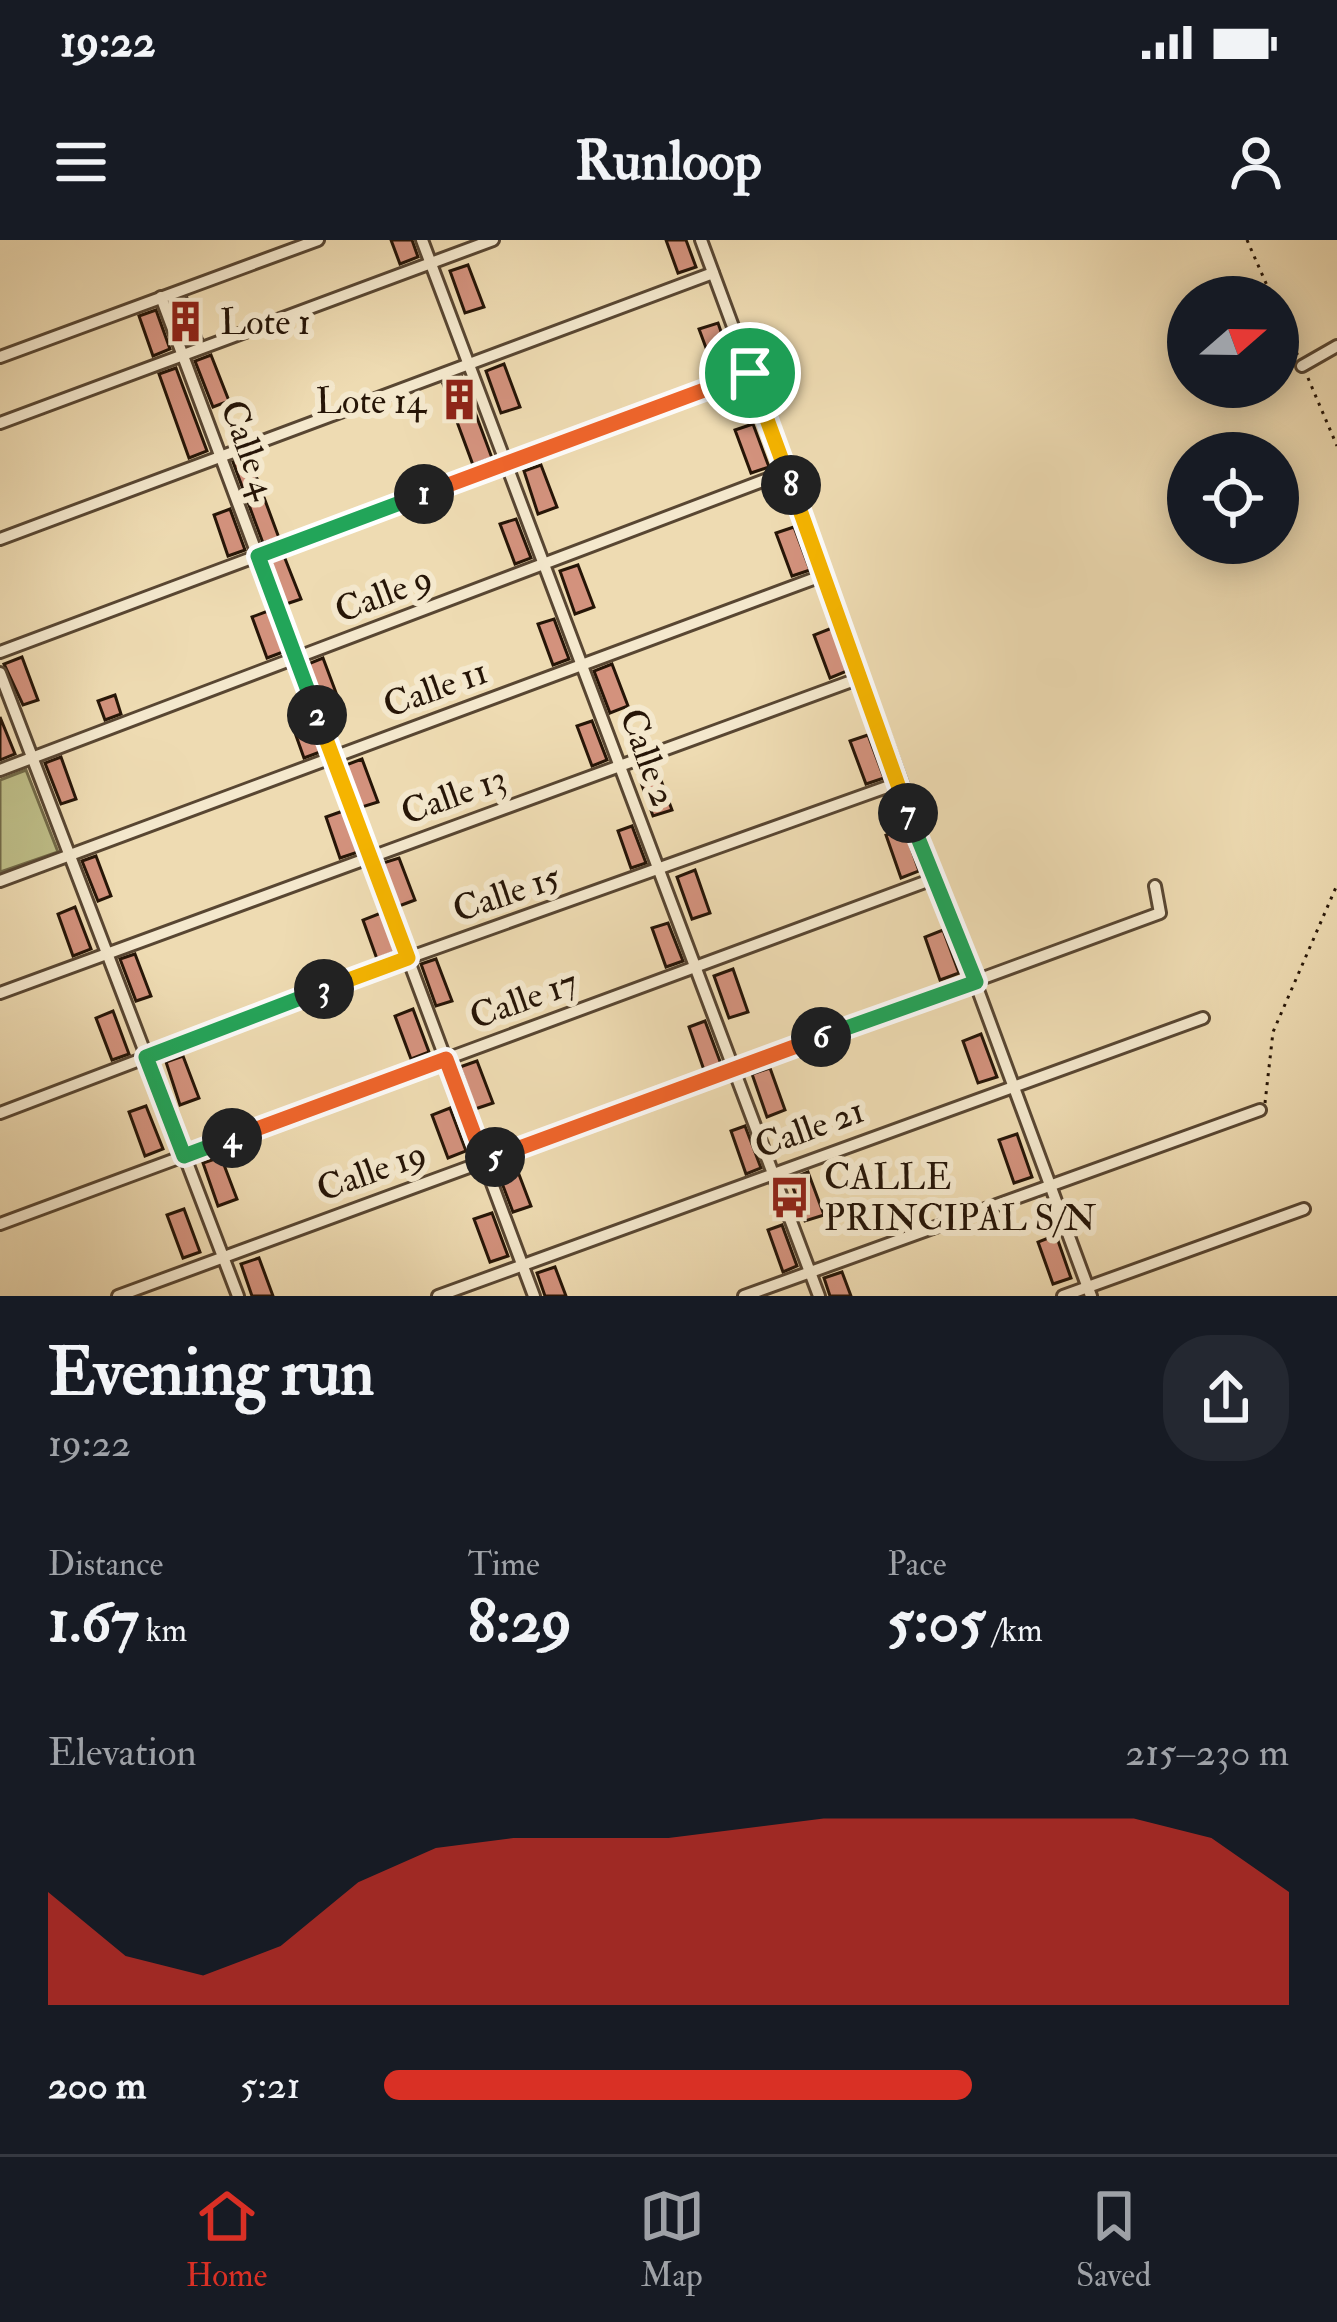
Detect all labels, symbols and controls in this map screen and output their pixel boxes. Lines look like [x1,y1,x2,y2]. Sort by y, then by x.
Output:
text: 19:22 [60,14,156,70]
text: Runloop [575,128,762,196]
icon: menu [48,129,114,195]
icon: person [1223,129,1289,195]
north arrow [1167,276,1299,408]
map controls [1167,276,1299,564]
building icon: Lote 1 [163,298,209,344]
place label: Lote 1 [220,300,311,345]
pin [699,322,801,424]
icon: arrive [717,340,783,406]
building icon: Lote 14 [437,377,483,423]
place label: Lote 14 [316,379,428,424]
street label: Calle 4 [210,394,288,506]
button: locate [1167,432,1299,564]
pin: 8 [761,455,821,515]
pin: 1 [394,464,454,524]
text: 8 [783,464,799,505]
text: 1 [418,473,430,514]
street label: Calle 9 [329,555,438,633]
street label: Calle 11 [377,649,494,728]
pin: 2 [287,685,347,745]
text: 2 [309,694,325,735]
street label: Calle 2 [609,703,686,812]
street label: Calle 13 [395,756,512,835]
pin: 7 [878,783,938,843]
text: 7 [900,792,916,833]
street label: Calle 15 [447,854,566,933]
pin: 3 [294,959,354,1019]
street label: Calle 17 [464,959,584,1040]
text: 3 [318,968,330,1009]
pin: 6 [791,1007,851,1067]
text: 6 [813,1016,829,1057]
street label: Calle 21 [749,1088,870,1169]
pin: 4 [202,1108,262,1168]
text: 4 [223,1117,241,1158]
pin: 5 [465,1127,525,1187]
street label: Calle 19 [311,1131,432,1212]
text: 5 [488,1136,502,1177]
place label: CALLE PRINCIPAL S/N [824,1155,1097,1241]
bus stop icon: CALLE PRINCIPAL S/N [767,1174,813,1220]
text: Evening run [48,1332,374,1415]
button: share [1163,1335,1289,1461]
text: 19:22 [48,1419,131,1468]
text: Distance [48,1544,163,1585]
text: Time [468,1544,540,1585]
text: Pace [887,1544,947,1585]
text: 1.67 [48,1585,139,1660]
text: 8:29 [468,1585,572,1660]
text: 5:05 [887,1585,986,1660]
text: km [139,1610,187,1651]
text: /km [986,1610,1043,1651]
text: Elevation [48,1728,197,1777]
text: 215–230 m [1125,1728,1289,1777]
text: 200 m [48,2061,146,2110]
text: 5:21 [240,2061,300,2110]
tab: Home [186,2183,267,2296]
tab: Map [639,2183,705,2296]
tab: Saved [1076,2183,1151,2296]

